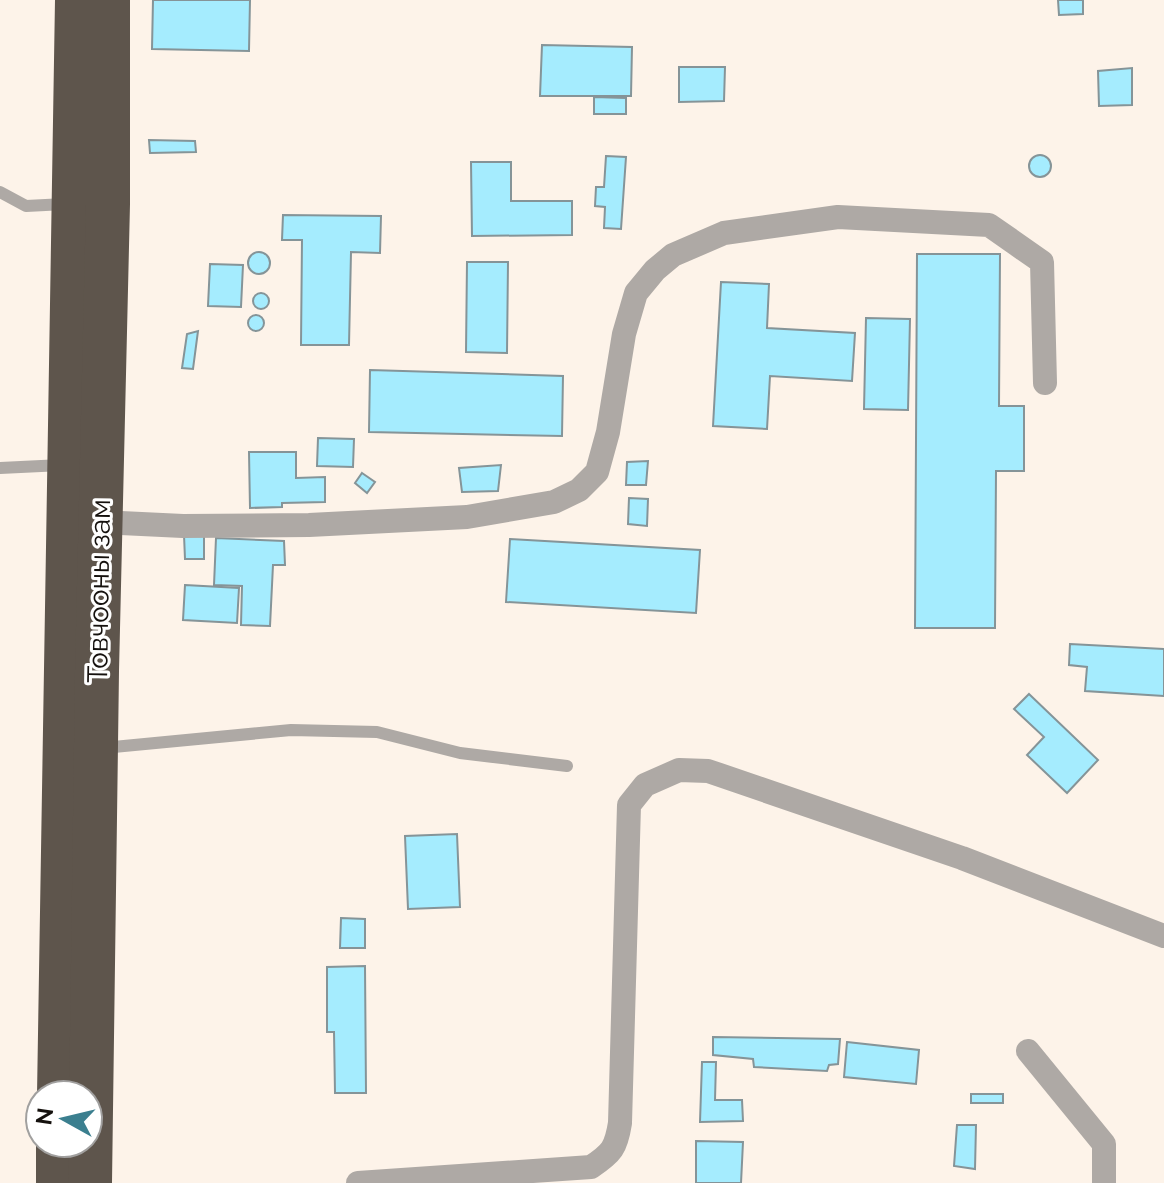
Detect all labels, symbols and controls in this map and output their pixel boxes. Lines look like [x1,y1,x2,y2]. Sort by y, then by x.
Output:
street label: Товчооны зам [81,499,117,683]
north arrow [24,1079,104,1159]
text: N [30,1106,58,1126]

